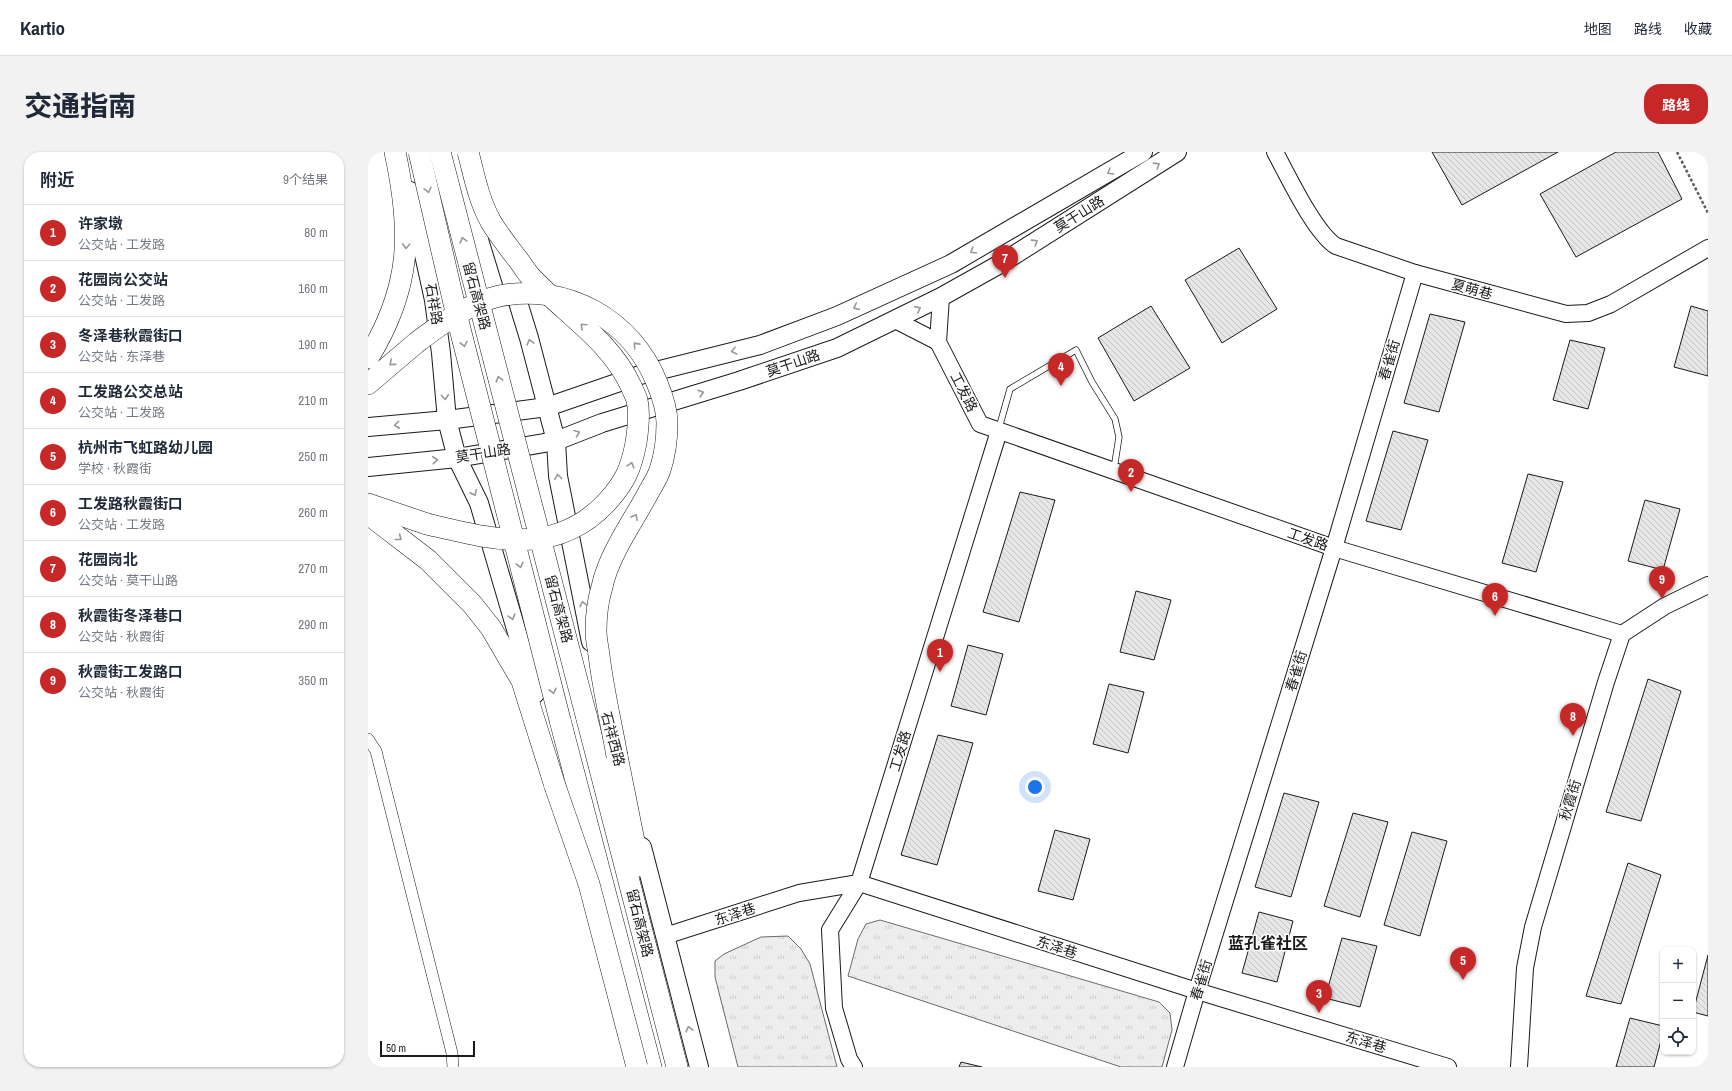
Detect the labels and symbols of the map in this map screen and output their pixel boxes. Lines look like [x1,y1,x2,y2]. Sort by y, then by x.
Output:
one-way arrow [1153,162,1160,170]
one-way arrow [1107,167,1114,174]
one-way arrow [423,187,431,193]
street label: 莫干山路 [1050,192,1108,236]
one-way arrow [459,237,468,244]
one-way arrow [1031,239,1038,246]
one-way arrow [402,243,410,249]
pin: 7 [992,245,1018,278]
one-way arrow [970,247,977,254]
street label: 留石高架路 [459,260,495,332]
street label: 夏萌巷 [1449,275,1495,303]
street label: 石祥路 [421,282,447,326]
one-way arrow [852,302,860,310]
one-way arrow [914,306,921,313]
one-way arrow [581,324,588,331]
street label: 春雀街 [1375,337,1403,383]
one-way arrow [526,339,535,346]
one-way arrow [459,341,467,347]
one-way arrow [633,343,640,350]
street label: 莫干山路 [764,345,822,381]
one-way arrow [730,347,737,355]
pin: 4 [1048,353,1074,386]
one-way arrow [389,359,397,366]
street label: 工发路 [946,369,982,415]
one-way arrow [495,376,504,383]
one-way arrow [697,389,704,398]
one-way arrow [440,394,449,400]
one-way arrow [394,420,400,429]
one-way arrow [573,429,580,437]
street label: 莫干山路 [454,440,512,466]
one-way arrow [432,456,438,465]
pin: 2 [1118,459,1144,492]
one-way arrow [626,461,635,468]
one-way arrow [554,474,563,480]
one-way arrow [469,488,477,496]
one-way arrow [630,514,637,521]
street label: 工发路 [1285,524,1331,554]
one-way arrow [395,533,402,540]
one-way arrow [516,562,524,568]
pin: 9 [1649,566,1675,599]
street label: 留石高架路 [541,573,577,645]
pin: 6 [1482,583,1508,616]
one-way arrow [580,601,588,607]
one-way arrow [508,613,516,620]
pin: 1 [927,639,953,672]
street label: 春雀街 [1281,648,1311,694]
one-way arrow [548,687,556,694]
pin: 8 [1560,703,1586,736]
street label: 石祥西路 [597,710,629,768]
street label: 工发路 [885,728,915,774]
your location [1025,777,1045,797]
street label: 秋霞街 [1555,777,1585,823]
street label: 留石高架路 [623,887,657,959]
street label: 东泽巷 [712,899,758,929]
street label: 东泽巷 [1034,932,1080,962]
district label: 蓝孔雀社区 [1228,932,1308,954]
pin: 5 [1450,947,1476,980]
street label: 春雀街 [1186,957,1216,1003]
pin: 3 [1306,980,1332,1013]
one-way arrow [685,1026,694,1033]
street label: 东泽巷 [1343,1027,1389,1057]
scale bar [380,1039,475,1058]

